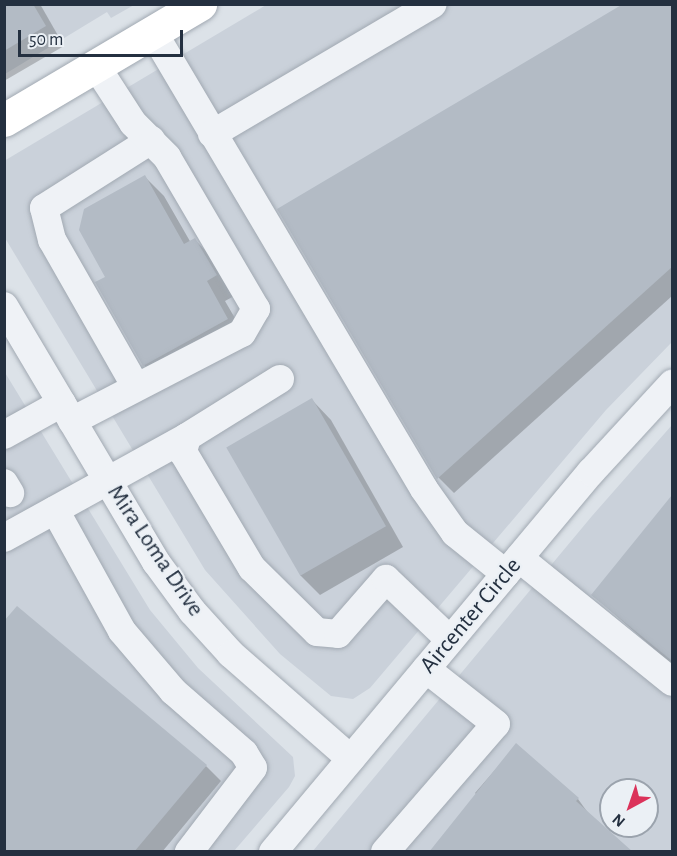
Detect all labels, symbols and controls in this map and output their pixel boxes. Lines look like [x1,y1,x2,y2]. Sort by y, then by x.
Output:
scale bar [21,18,186,56]
text: 50 m [29,31,63,49]
street label: Mira Loma Drive [100,480,210,622]
street label: Aircenter Circle [414,552,528,680]
north arrow [599,778,659,838]
text: N [609,811,628,830]

